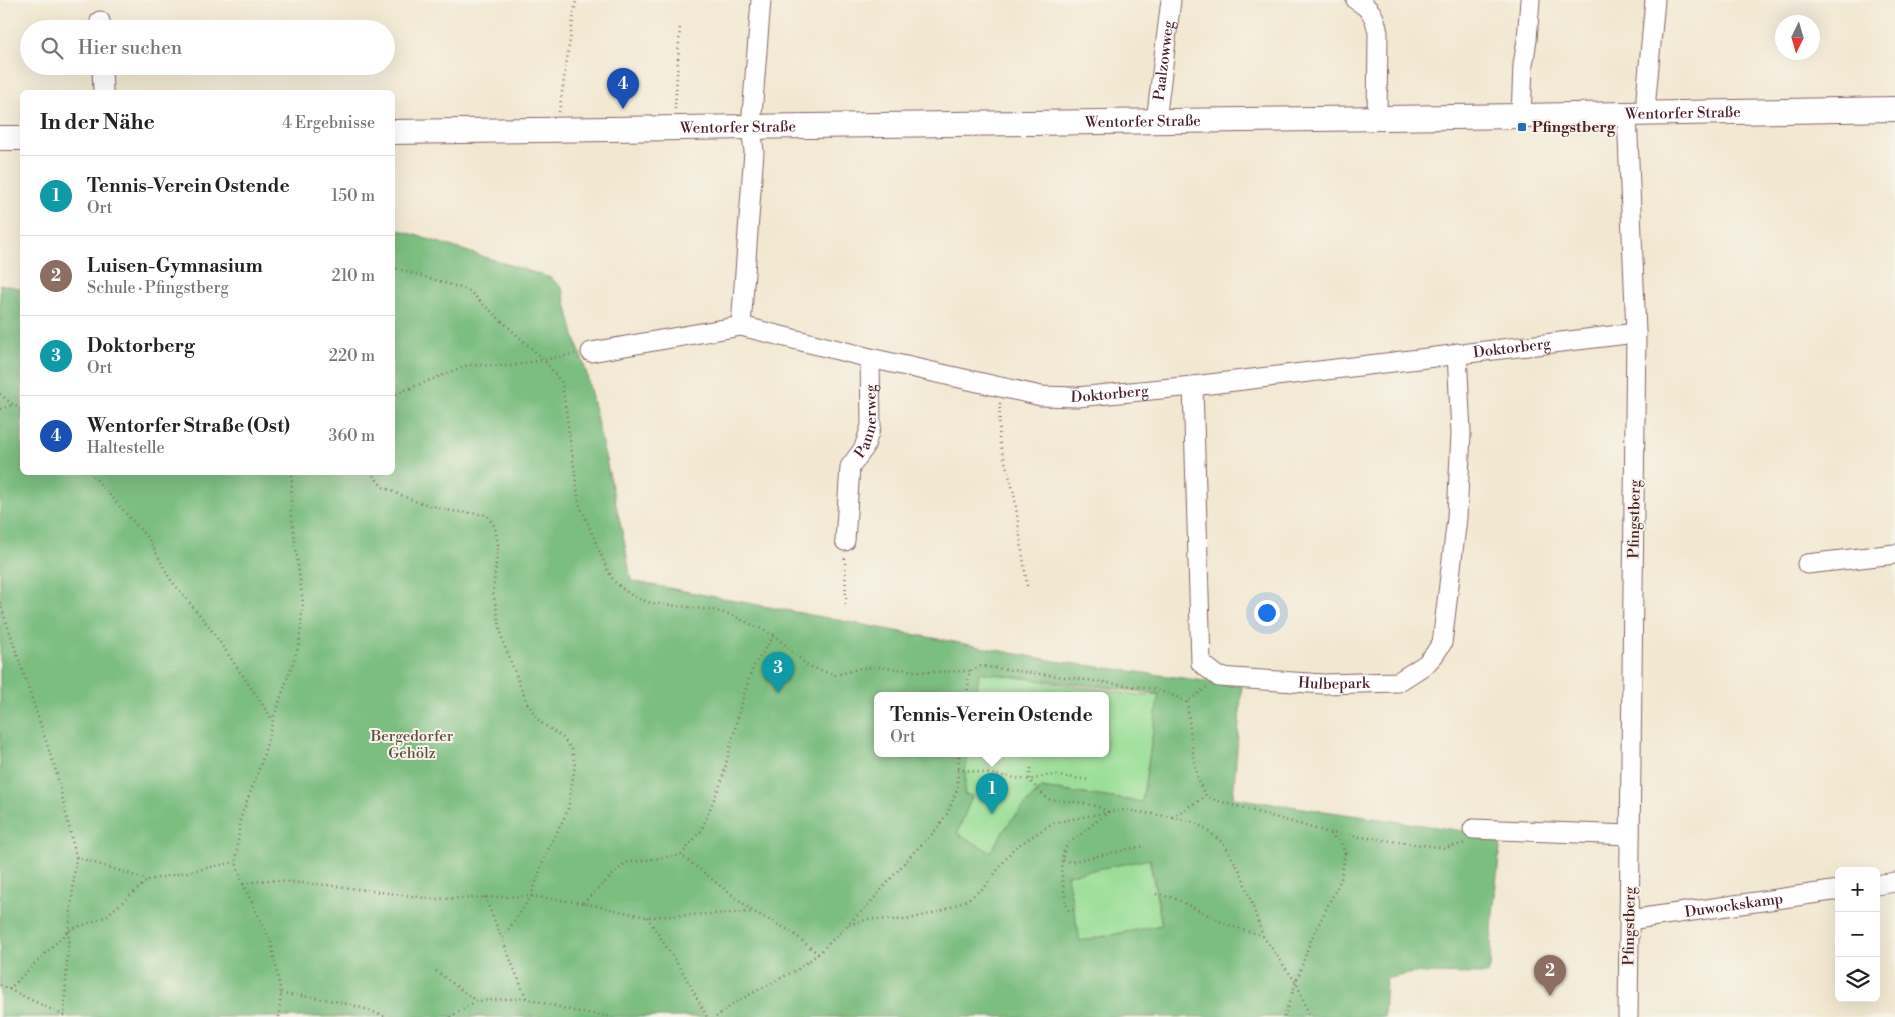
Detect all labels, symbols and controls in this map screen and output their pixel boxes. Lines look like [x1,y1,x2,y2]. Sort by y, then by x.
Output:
north arrow [1775,15,1820,60]
street label: Paalzowweg [1150,19,1178,102]
search box [20,20,395,75]
icon: search [38,34,66,62]
text: Hier suchen [78,36,182,60]
pin: 4 [607,68,639,109]
street label: Wentorfer Straße [1624,103,1741,124]
text: In der Nähe [40,110,155,136]
street label: Wentorfer Straße [1084,112,1201,132]
text: 4 Ergebnisse [282,113,375,133]
street label: Wentorfer Straße [679,117,796,138]
place label: Pfingstberg [1532,118,1616,137]
marker: Pfingstberg [1516,121,1528,133]
text: Tennis-Verein Ostende [87,174,290,198]
text: 1 [52,186,60,206]
text: 150 m [331,186,375,206]
text: Ort [87,198,113,218]
text: Luisen-Gymnasium [87,254,263,278]
text: 2 [51,266,61,286]
text: 210 m [331,266,375,286]
text: Schule · Pfingstberg [87,278,229,298]
text: Doktorberg [87,334,195,358]
street label: Doktorberg [1472,334,1552,362]
text: 3 [51,346,61,366]
text: 220 m [329,346,375,366]
text: Ort [87,358,113,378]
street label: Doktorberg [1070,381,1150,407]
street label: Pannerweg [851,384,881,462]
text: Wentorfer Straße (Ost) [87,414,290,438]
text: 4 [51,426,61,446]
text: 360 m [329,426,375,446]
text: Haltestelle [87,438,165,458]
street label: Pfingstberg [1624,479,1645,558]
your location [1254,600,1280,626]
pin: 3 [762,652,794,693]
street label: Hulbepark [1297,673,1371,694]
popup [874,692,1109,757]
text: Tennis-Verein Ostende [890,703,1093,727]
park label: Bergedorfer Gehölz [370,727,454,763]
text: Ort [890,727,916,747]
pin: 1 [976,773,1008,814]
map controls [1835,867,1880,1002]
button: + [1835,867,1880,912]
street label: Pfingstberg [1619,886,1640,965]
street label: Duwockskamp [1684,889,1784,922]
button: − [1835,912,1880,957]
pin: 2 [1534,955,1566,996]
button: layers [1835,957,1880,1002]

